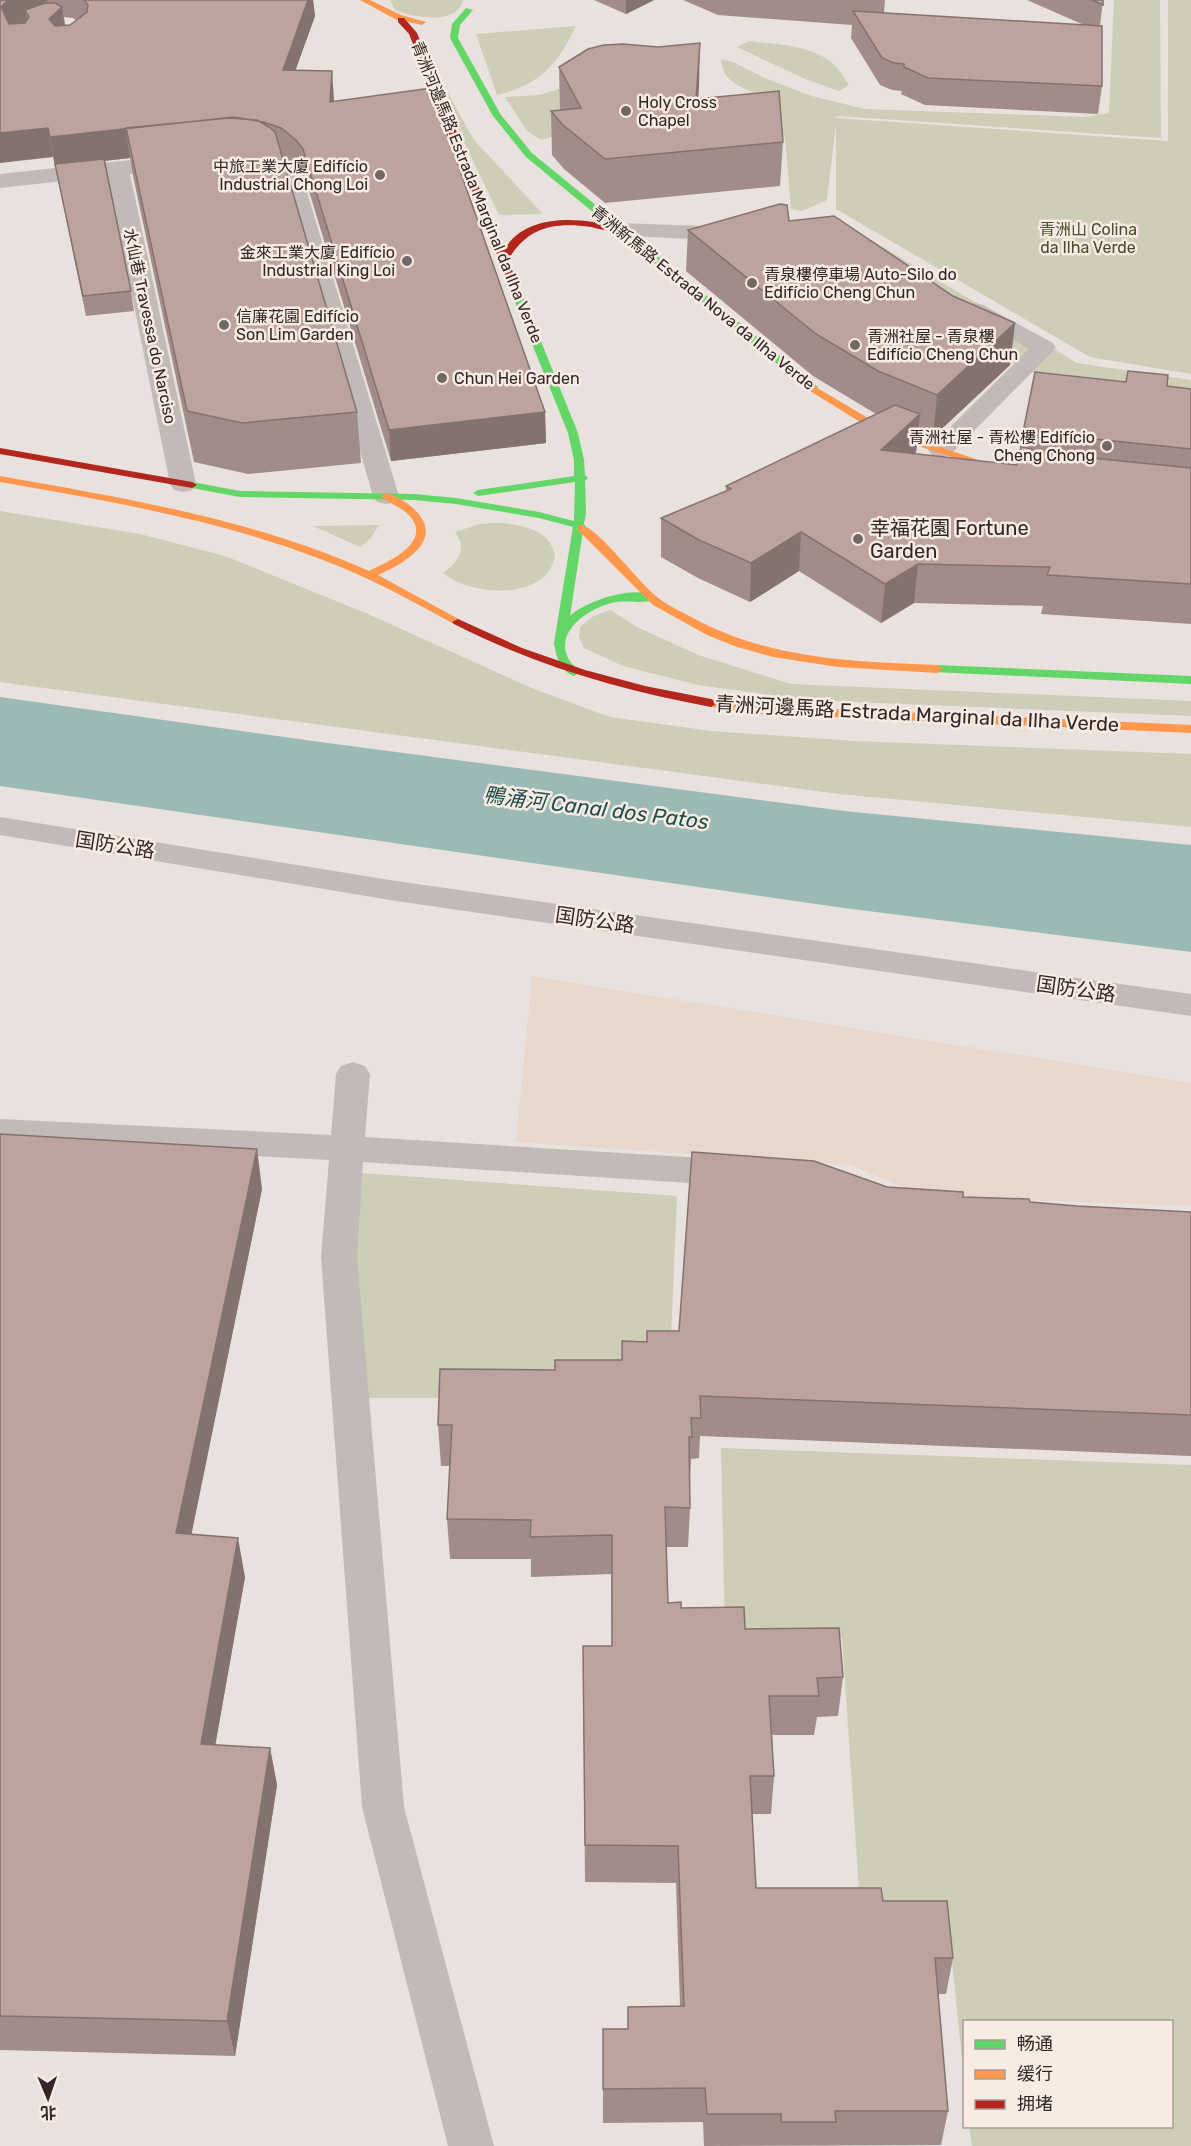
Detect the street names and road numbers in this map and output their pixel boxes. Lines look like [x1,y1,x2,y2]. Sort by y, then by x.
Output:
street label: 青洲河邊馬路 Estrada Marginal da Ilha Verde [408,38,546,346]
street label: 青洲新馬路 Estrada Nova da Ilha Verde [587,202,819,394]
street label: 水仙巷 Travessa do Narciso [120,226,180,426]
street label: 青洲河邊馬路 Estrada Marginal da Ilha Verde [714,691,1120,737]
street label: 国防公路 [74,827,156,863]
street label: 国防公路 [554,903,636,937]
street label: 国防公路 [1035,972,1117,1006]

